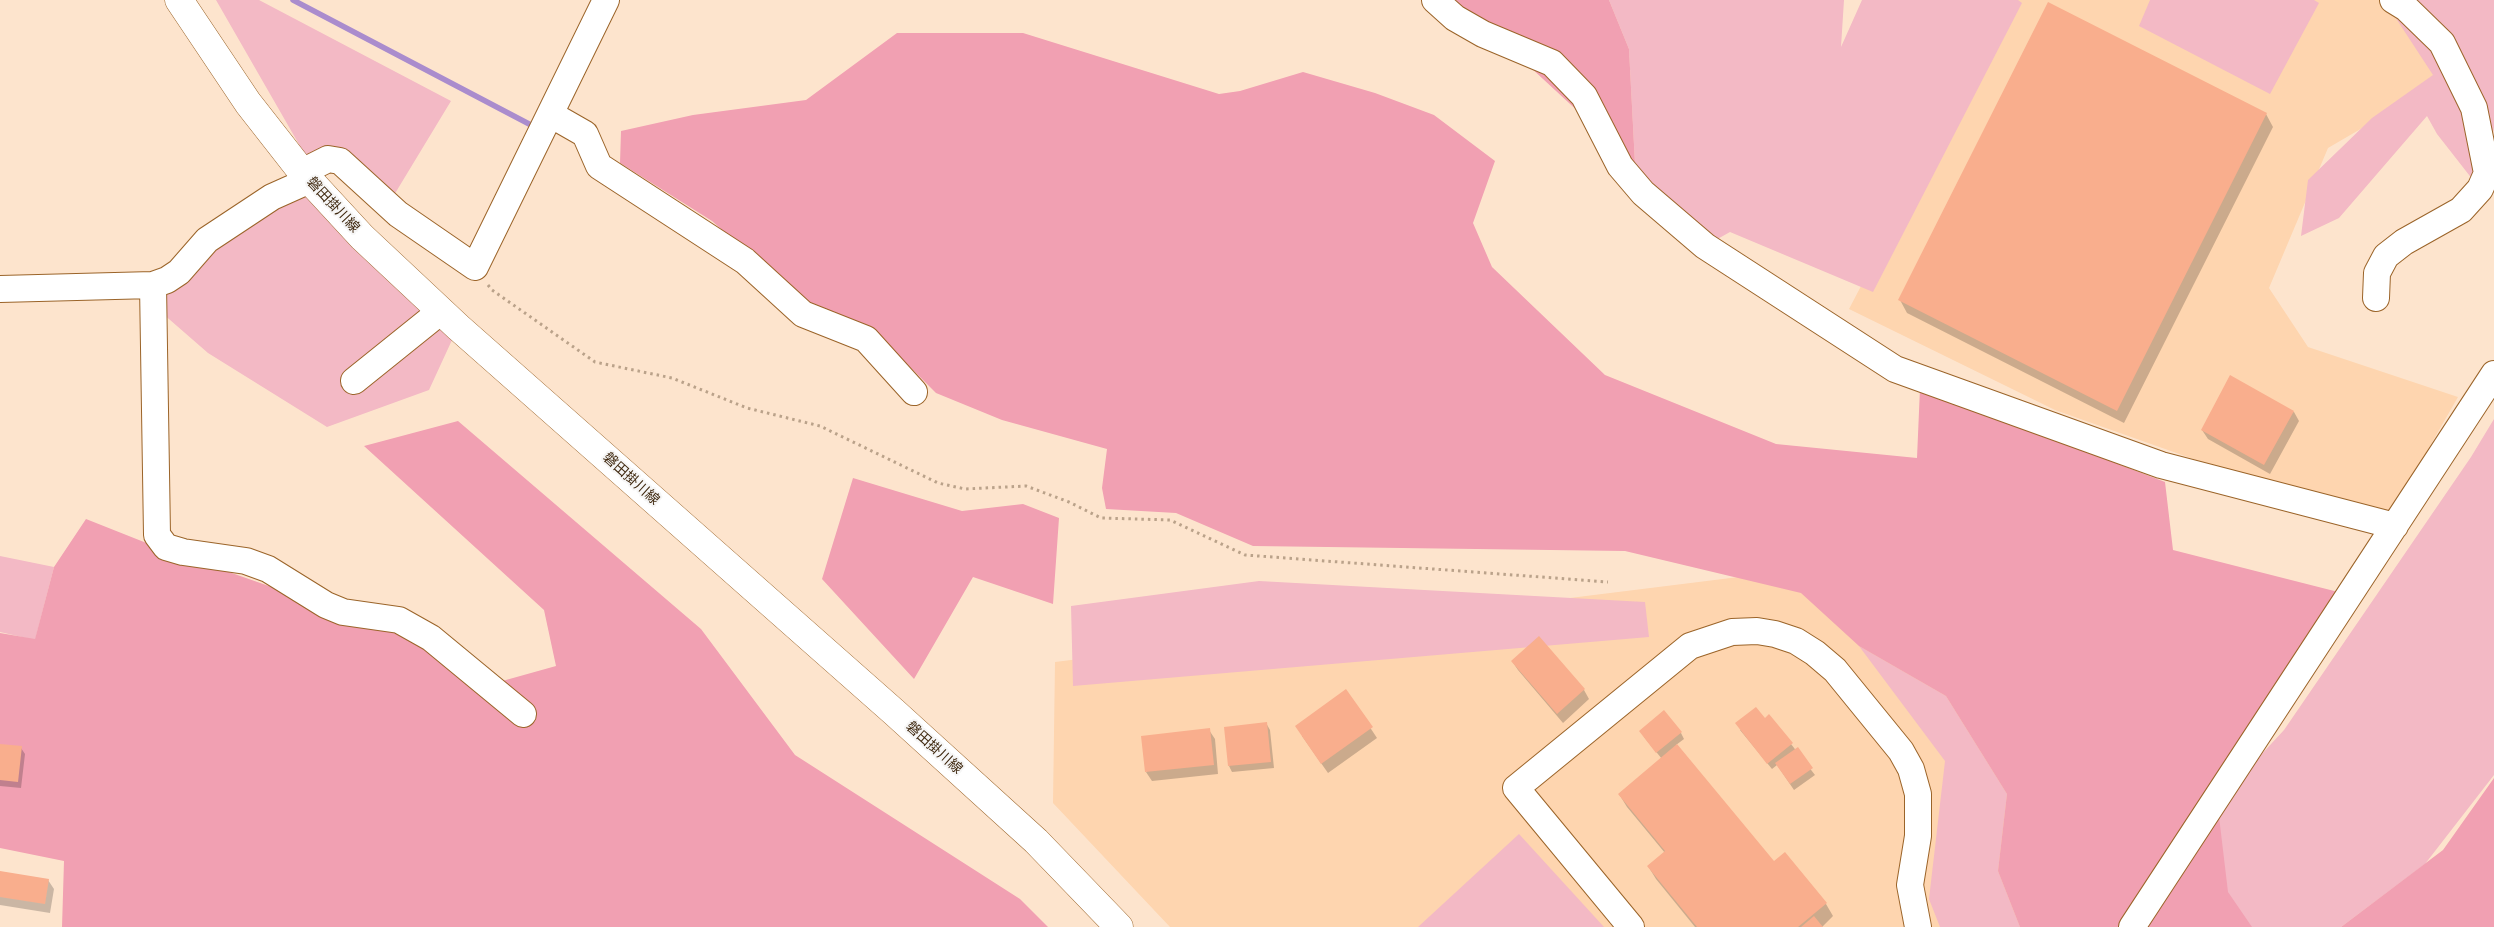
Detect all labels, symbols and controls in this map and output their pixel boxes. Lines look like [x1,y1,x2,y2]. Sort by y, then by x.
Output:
street label: 磐田掛川線 [303,174,363,236]
street label: 磐田掛川線 [599,449,663,509]
street label: 磐田掛川線 [902,718,966,778]

